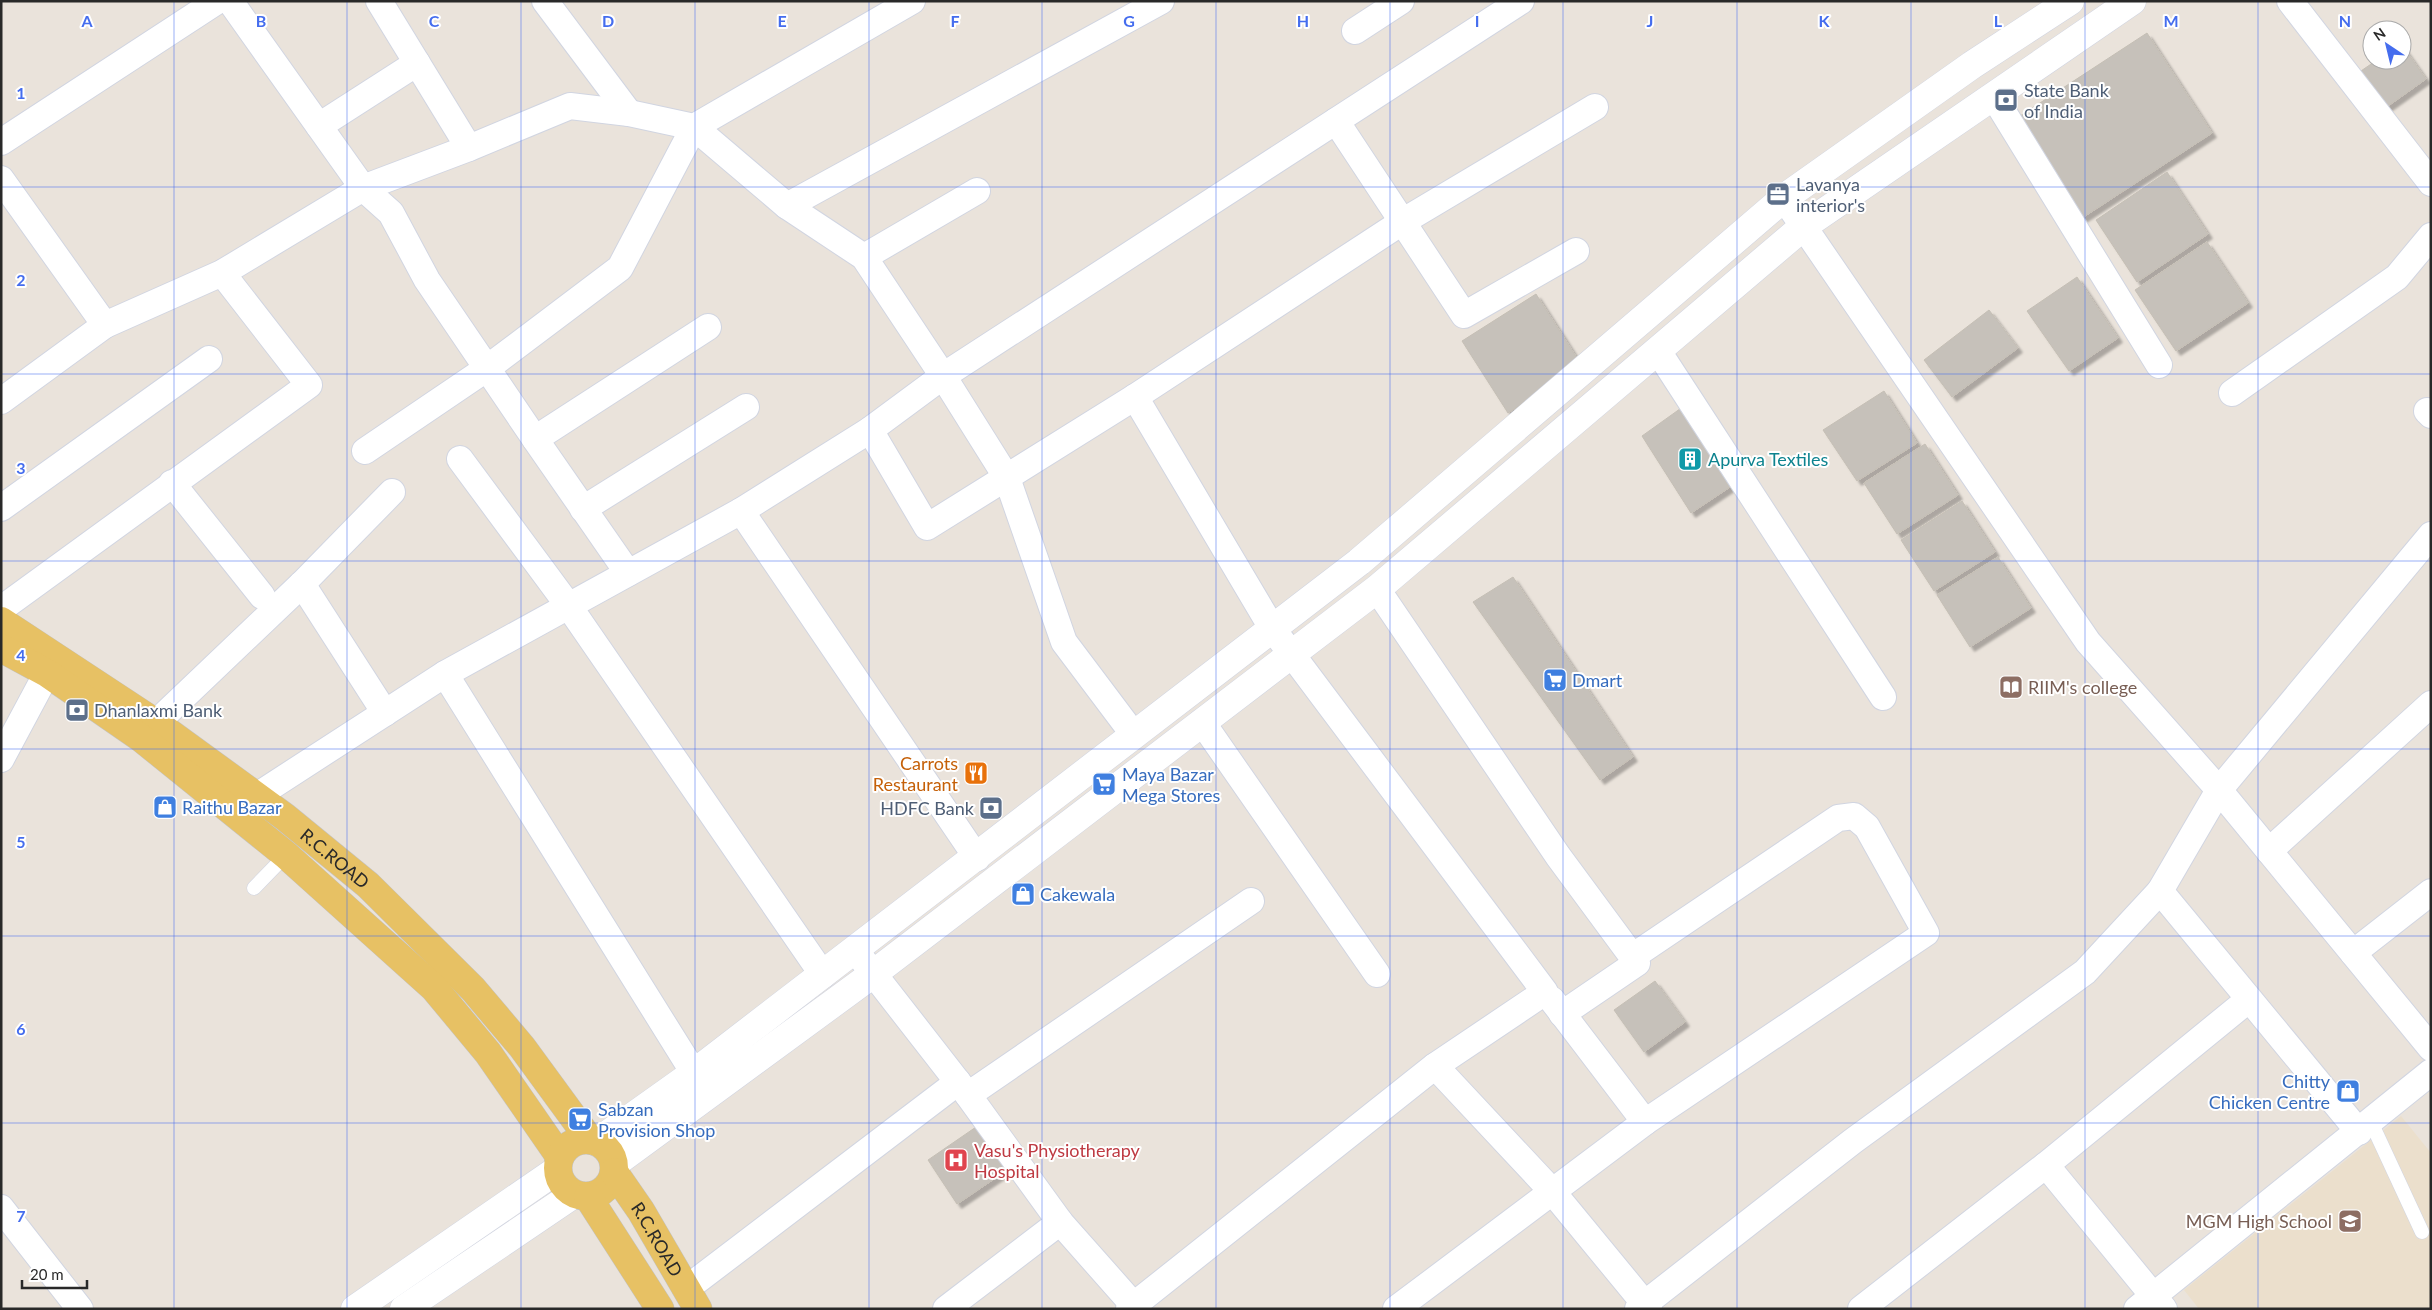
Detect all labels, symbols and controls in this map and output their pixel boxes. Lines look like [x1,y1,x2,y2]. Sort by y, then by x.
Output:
text: A [80,11,93,30]
text: B [256,11,266,30]
text: C [429,11,440,30]
text: D [602,11,614,30]
text: E [777,11,787,30]
text: F [950,11,960,30]
text: G [1123,11,1135,30]
text: H [1297,11,1309,30]
text: I [1475,11,1479,30]
text: J [1647,11,1653,30]
text: K [1819,11,1831,30]
text: L [1994,11,2003,30]
text: M [2163,11,2179,30]
text: N [2339,11,2351,30]
north arrow [2362,20,2412,70]
text: N [2370,24,2389,44]
place label: State Bank of India [2024,79,2110,122]
text: 1 [16,83,26,102]
bank icon: State Bank of India [1993,87,2019,113]
place label: Lavanya interior's [1796,173,1865,216]
office icon: Lavanya interior's [1765,181,1791,207]
text: 2 [16,270,26,289]
building icon: Apurva Textiles [1677,446,1703,472]
place label: Apurva Textiles [1708,448,1829,470]
text: 3 [16,458,26,477]
text: 4 [16,645,26,664]
supermarket icon: Dmart [1542,667,1568,693]
place label: Dmart [1572,669,1623,691]
library icon: RIIM's college [1998,674,2024,700]
place label: RIIM's college [2028,676,2137,698]
bank icon: Dhanlaxmi Bank [64,697,90,723]
place label: Dhanlaxmi Bank [94,699,223,721]
place label: Carrots Restaurant [873,752,959,795]
restaurant icon: Carrots Restaurant [963,760,989,786]
place label: Maya Bazar Mega Stores [1122,763,1221,806]
supermarket icon: Maya Bazar Mega Stores [1091,771,1117,797]
shop icon: Raithu Bazar [152,794,178,820]
bank icon: HDFC Bank [978,795,1004,821]
place label: Raithu Bazar [182,796,282,818]
place label: HDFC Bank [880,797,975,819]
street label: R.C.ROAD [296,823,374,893]
text: 5 [16,832,26,851]
shop icon: Cakewala [1010,881,1036,907]
place label: Cakewala [1040,883,1115,905]
text: 6 [16,1019,26,1038]
place label: Chitty Chicken Centre [2209,1070,2331,1113]
shop icon: Chitty Chicken Centre [2335,1078,2361,1104]
place label: Sabzan Provision Shop [598,1098,715,1141]
supermarket icon: Sabzan Provision Shop [567,1106,593,1132]
place label: Vasu's Physiotherapy Hospital [974,1139,1141,1182]
hospital icon: Vasu's Physiotherapy Hospital [943,1147,969,1173]
street label: R.C.ROAD [627,1198,688,1280]
text: 7 [16,1206,26,1225]
school or university icon: MGM High School [2337,1208,2363,1234]
place label: MGM High School [2186,1210,2332,1232]
scale bar [22,1258,88,1290]
text: 20 m [30,1265,64,1283]

